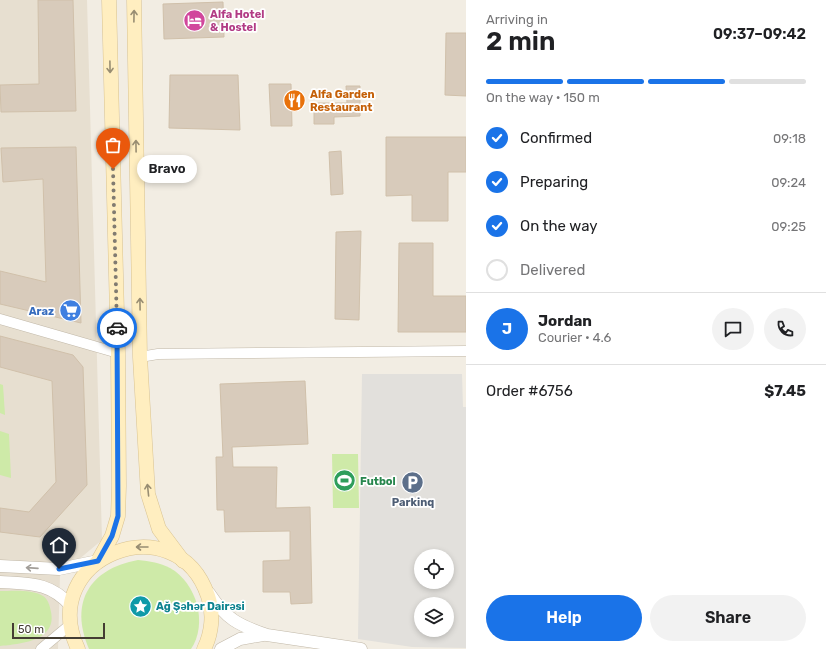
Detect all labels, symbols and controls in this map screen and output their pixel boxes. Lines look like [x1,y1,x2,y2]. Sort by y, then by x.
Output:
hotel icon: Alfa Hotel & Hostel [181,7,207,33]
place label: Alfa Hotel & Hostel [210,8,264,34]
one-way arrow [130,10,138,23]
text: Arriving in [486,12,548,27]
text: 09:37–09:42 [713,25,806,43]
text: 2 min [486,26,555,57]
one-way arrow [106,60,114,73]
restaurant icon: Alfa Garden Restaurant [282,87,308,113]
place label: Alfa Garden Restaurant [310,88,375,114]
text: On the way · 150 m [486,90,600,105]
icon: check [486,127,508,149]
pin [96,128,130,169]
text: Confirmed [520,129,592,147]
text: 09:18 [773,131,806,146]
icon: bag [102,134,124,156]
one-way arrow [132,140,140,153]
callout: Bravo [137,155,197,183]
text: Bravo [148,161,186,176]
icon: check [486,171,508,193]
text: Preparing [520,173,588,191]
text: 09:24 [771,175,806,190]
icon: check [486,215,508,237]
text: On the way [520,217,598,235]
text: 09:25 [771,219,806,234]
text: Delivered [520,261,585,279]
supermarket icon: Araz [57,298,83,324]
one-way arrow [136,298,144,311]
place label: Araz [29,305,54,318]
courier [97,308,137,348]
button: chat [712,308,754,350]
button: phone [764,308,806,350]
text: Jordan [538,312,592,330]
icon: car [106,317,128,339]
text: J [502,320,512,338]
text: Courier · 4.6 [538,330,611,345]
text: Order #6756 [486,382,573,400]
text: $7.45 [764,382,806,400]
sports icon: Futbol [332,468,358,494]
parking icon: Parkinq [400,469,426,495]
place label: Futbol [360,475,396,488]
one-way arrow [144,484,152,497]
place label: Parkinq [392,496,434,509]
pin [42,528,76,569]
icon: home [48,534,70,556]
one-way arrow [136,543,149,551]
map controls [414,549,454,637]
button: locate [414,549,454,589]
one-way arrow [26,565,39,572]
place icon: Ağ Şəhər Dairəsi [127,593,153,619]
button: Help [486,595,642,641]
button: Share [650,595,806,641]
button: layers [414,597,454,637]
place label: Ağ Şəhər Dairəsi [156,600,245,613]
scale bar [12,621,105,640]
text: 50 m [18,623,44,636]

